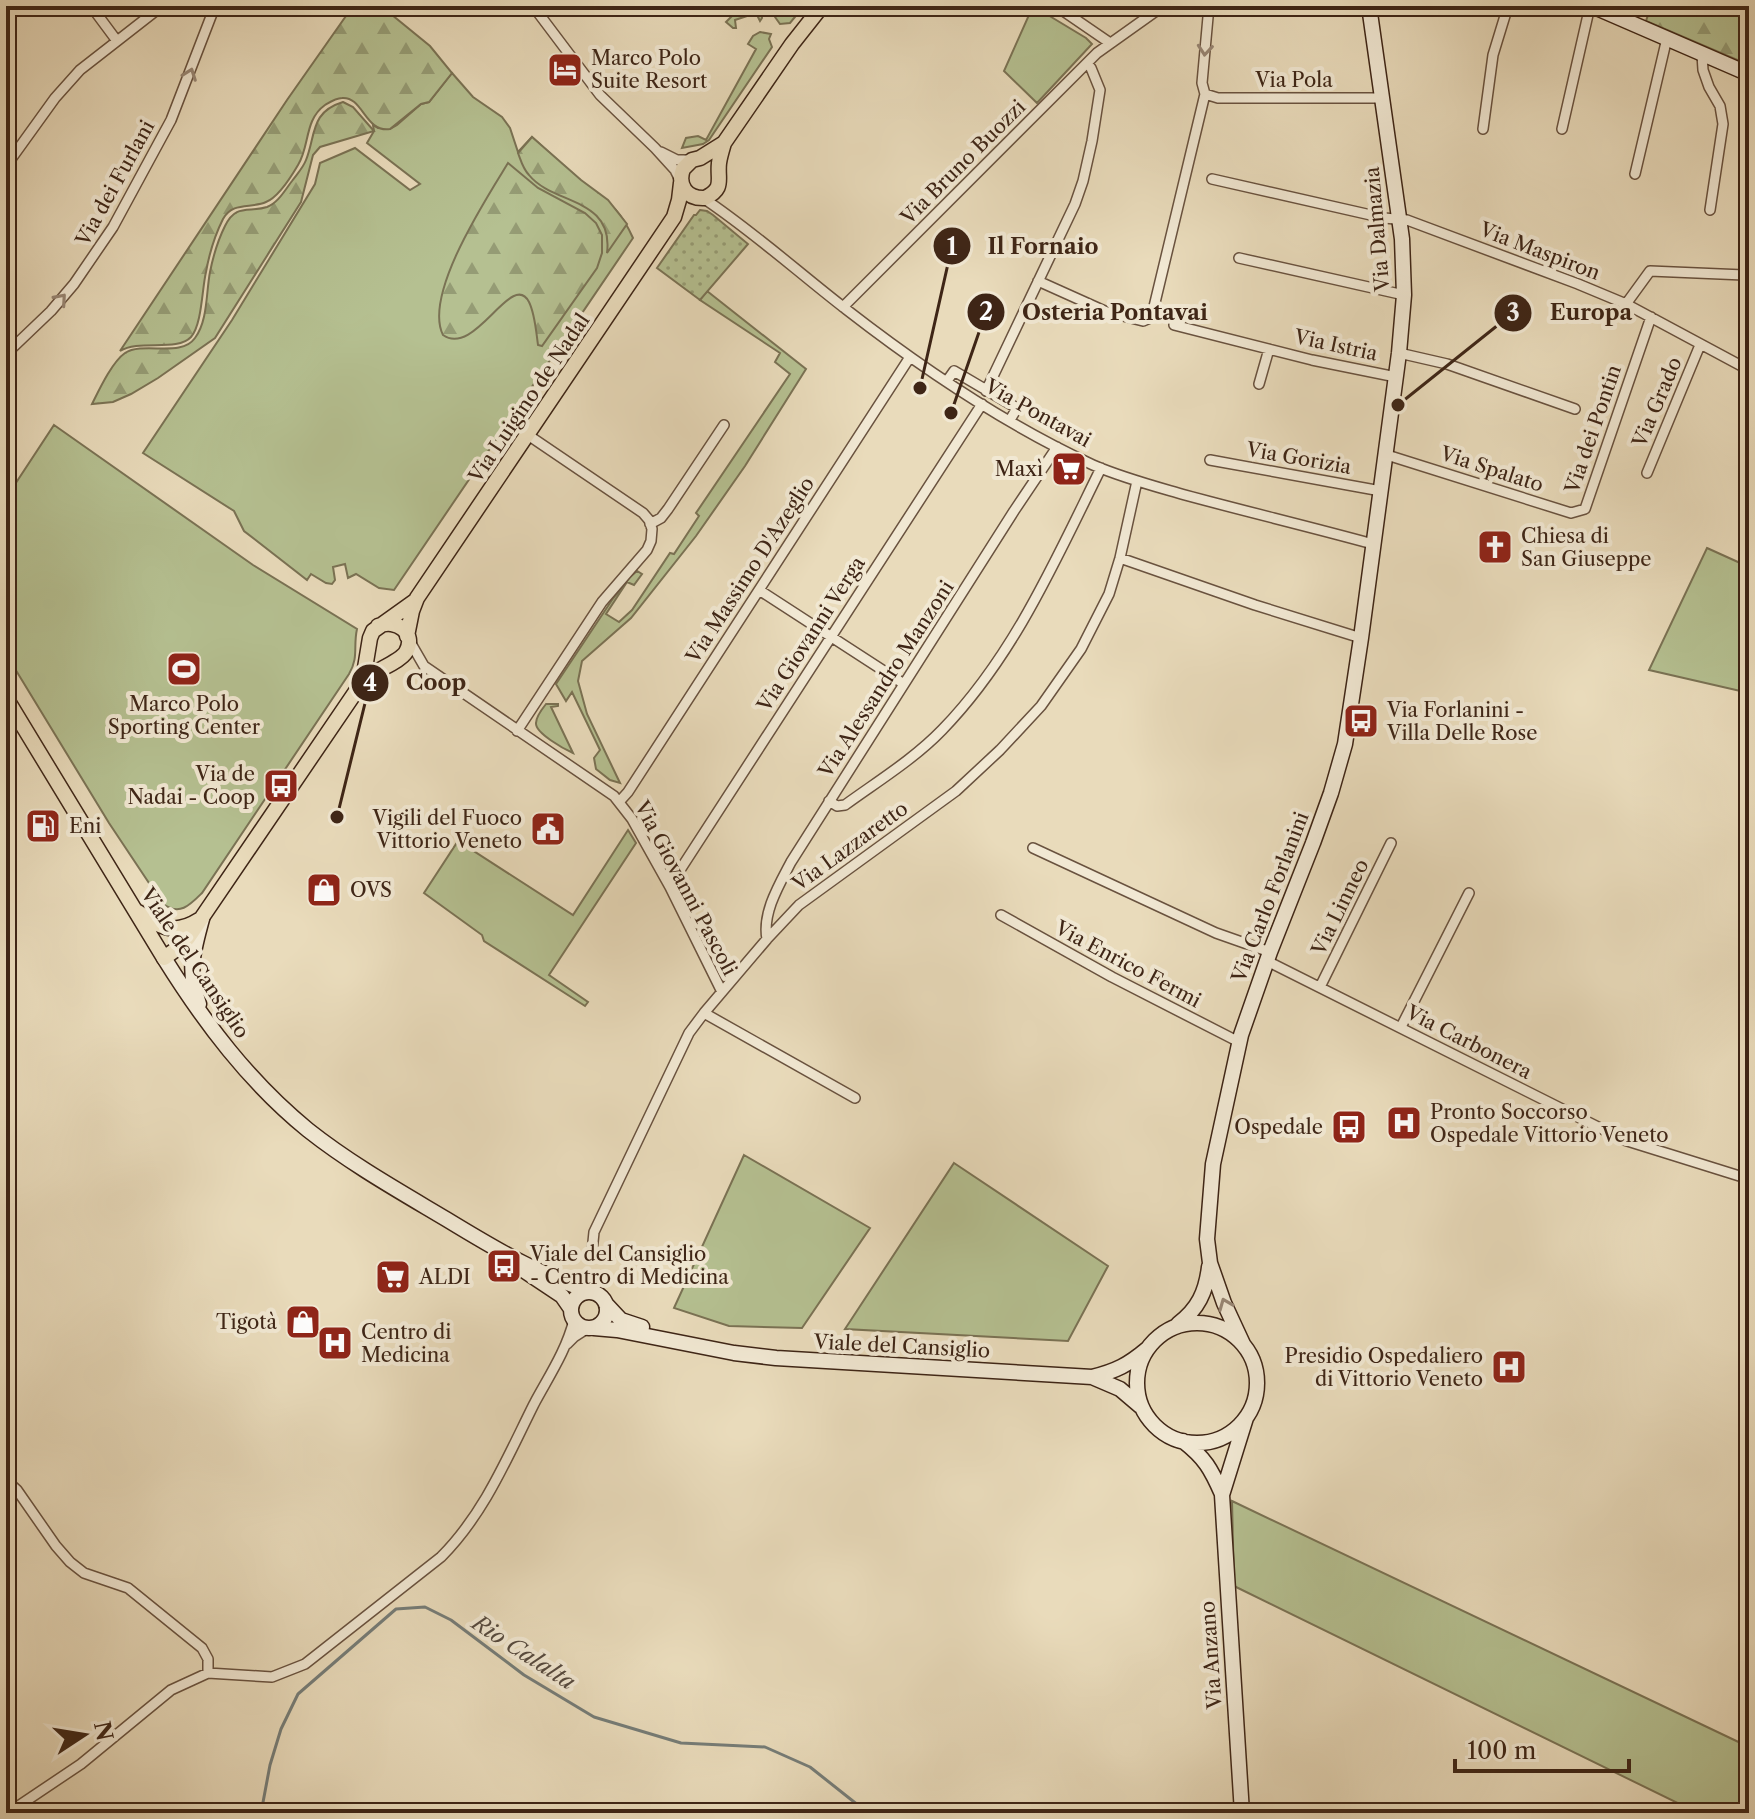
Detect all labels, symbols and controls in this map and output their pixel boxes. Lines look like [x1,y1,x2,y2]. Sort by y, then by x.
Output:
one-way arrow [1197,44,1214,57]
place label: Marco Polo Suite Resort [591,46,707,93]
hotel icon: Marco Polo Suite Resort [546,51,584,89]
one-way arrow [180,68,196,82]
street label: Via Pola [1254,68,1333,92]
street label: Via Bruno Buozzi [895,95,1030,230]
street label: Via dei Furlani [70,116,159,251]
street label: Via Dalmazia [1360,165,1394,293]
street label: Via Maspiron [1476,217,1604,285]
callout: Il Fornaio [932,223,1114,269]
text: 1 [947,232,958,261]
text: Il Fornaio [988,233,1098,260]
callout: Osteria Pontavai [966,289,1224,335]
callout: Europa [1493,290,1648,336]
one-way arrow [52,293,66,308]
text: 2 [979,297,993,326]
text: 3 [1506,298,1520,327]
text: Osteria Pontavai [1022,299,1208,326]
text: Europa [1550,299,1632,326]
street label: Via Luigino de Nadal [463,309,594,488]
street label: Via Istria [1291,324,1380,366]
street label: Via Grado [1627,353,1687,452]
street label: Via dei Pontin [1559,361,1626,497]
street label: Via Pontavai [980,374,1095,452]
street label: Via Gorizia [1244,437,1354,479]
street label: Via Spalato [1437,441,1546,497]
supermarket icon: Maxì [1050,450,1088,488]
place label: Maxì [995,457,1043,481]
street label: Via Massimo D'Azeglio [680,472,819,668]
place label: Chiesa di San Giuseppe [1521,524,1652,571]
church icon: Chiesa di San Giuseppe [1476,528,1514,566]
street label: Via Giovanni Verga [751,552,870,717]
street label: Via Alessandro Manzoni [813,576,959,783]
sports icon: Marco Polo Sporting Center [165,650,203,688]
callout: Coop [350,660,483,706]
text: 4 [363,668,377,697]
text: Coop [406,669,466,696]
place label: Marco Polo Sporting Center [108,692,261,739]
place label: Via Forlanini - Villa Delle Rose [1386,698,1538,745]
bus stop icon: Via Forlanini - Villa Delle Rose [1342,702,1380,740]
place label: Via de Nadai - Coop [128,762,255,809]
bus stop icon: Via de Nadai - Coop [262,767,300,805]
street label: Via Giovanni Pascoli [629,796,742,979]
street label: Via Lazzaretto [787,796,912,896]
place label: Vigili del Fuoco Vittorio Veneto [372,806,522,853]
fuel station icon: Eni [24,807,62,845]
street label: Via Carlo Forlanini [1226,808,1314,987]
public building icon: Vigili del Fuoco Vittorio Veneto [529,810,567,848]
place label: Eni [69,814,101,838]
street label: Via Linneo [1306,855,1374,960]
shop icon: OVS [305,871,343,909]
place label: OVS [350,878,392,902]
street label: Viale del Cansiglio [135,882,254,1043]
street label: Via Enrico Fermi [1050,915,1205,1013]
street label: Via Carbonera [1401,1000,1536,1084]
place label: Pronto Soccorso Ospedale Vittorio Veneto [1430,1100,1668,1147]
hospital icon: Pronto Soccorso Ospedale Vittorio Veneto [1385,1104,1423,1142]
bus stop icon: Ospedale [1330,1108,1368,1146]
place label: Ospedale [1234,1115,1323,1139]
place label: Viale del Cansiglio - Centro di Medicina [529,1242,729,1289]
bus stop icon: Viale del Cansiglio - Centro di Medicina [485,1247,523,1285]
supermarket icon: ALDI [374,1258,412,1296]
place label: ALDI [418,1265,470,1289]
one-way arrow [1218,1298,1234,1312]
shop icon: Tigotà [284,1303,322,1341]
place label: Tigotà [216,1310,277,1334]
place label: Centro di Medicina [361,1320,451,1367]
hospital icon: Centro di Medicina [316,1324,354,1362]
street label: Viale del Cansiglio [812,1329,991,1363]
place label: Presidio Ospedaliero di Vittorio Veneto [1285,1344,1483,1391]
hospital icon: Presidio Ospedaliero di Vittorio Veneto [1490,1348,1528,1386]
street label: Via Anzano [1195,1600,1227,1711]
water label: Rio Calalta [466,1608,580,1696]
north arrow [44,1695,124,1775]
text: N [88,1719,118,1743]
scale bar [1455,1723,1629,1773]
text: 100 m [1467,1736,1536,1765]

